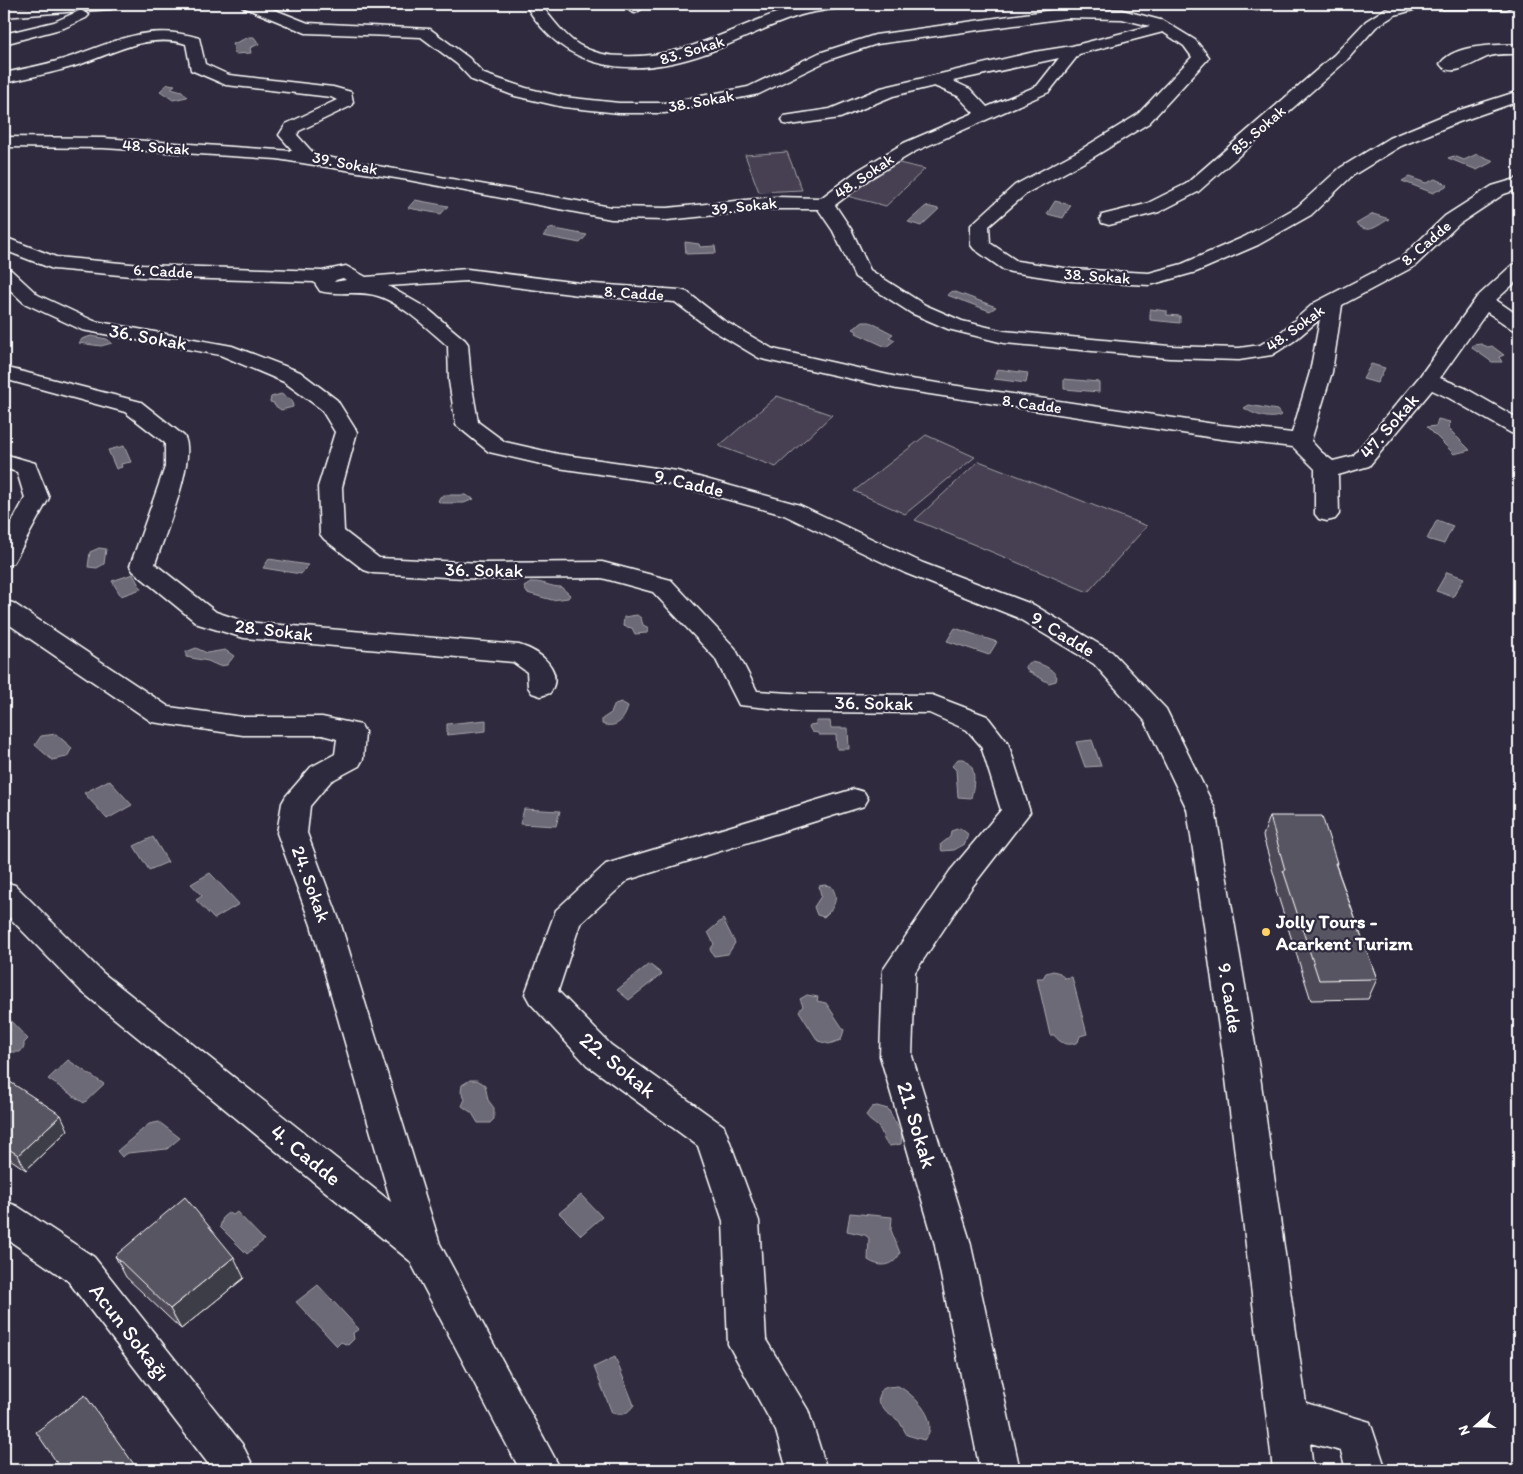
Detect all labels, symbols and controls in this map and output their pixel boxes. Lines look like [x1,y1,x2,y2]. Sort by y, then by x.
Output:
street label: 83. Sokak [657,31,727,69]
street label: 38. Sokak [667,86,735,116]
street label: 85. Sokak [1227,101,1289,159]
street label: 48. Sokak [122,135,190,159]
street label: 39. Sokak [311,147,379,179]
street label: 48. Sokak [831,149,897,203]
street label: 39. Sokak [710,193,778,219]
street label: 8. Cadde [1397,216,1455,270]
street label: 6. Cadde [133,260,193,282]
street label: 38. Sokak [1063,264,1131,288]
street label: 8. Cadde [603,281,665,305]
street label: 48. Sokak [1262,300,1328,356]
street label: 36. Sokak [107,319,189,355]
street label: 47. Sokak [1354,388,1424,463]
street label: 8. Cadde [1001,390,1063,418]
street label: 9. Cadde [652,464,726,502]
street label: 36. Sokak [444,558,524,582]
street label: 9. Cadde [1027,606,1099,662]
street label: 28. Sokak [234,614,315,646]
street label: 36. Sokak [834,691,914,715]
street label: 24. Sokak [287,843,336,926]
place label: Jolly Tours - Acarkent Turizm [1275,910,1414,955]
marker: Jolly Tours - Acarkent Turizm [1260,926,1272,938]
street label: 9. Cadde [1213,961,1247,1035]
street label: 22. Sokak [574,1026,662,1104]
street label: 21. Sokak [891,1078,943,1172]
street label: 4. Cadde [265,1118,347,1192]
street label: Acun Sokağı [83,1278,177,1386]
north arrow [1450,1402,1500,1452]
text: N [1455,1423,1474,1438]

